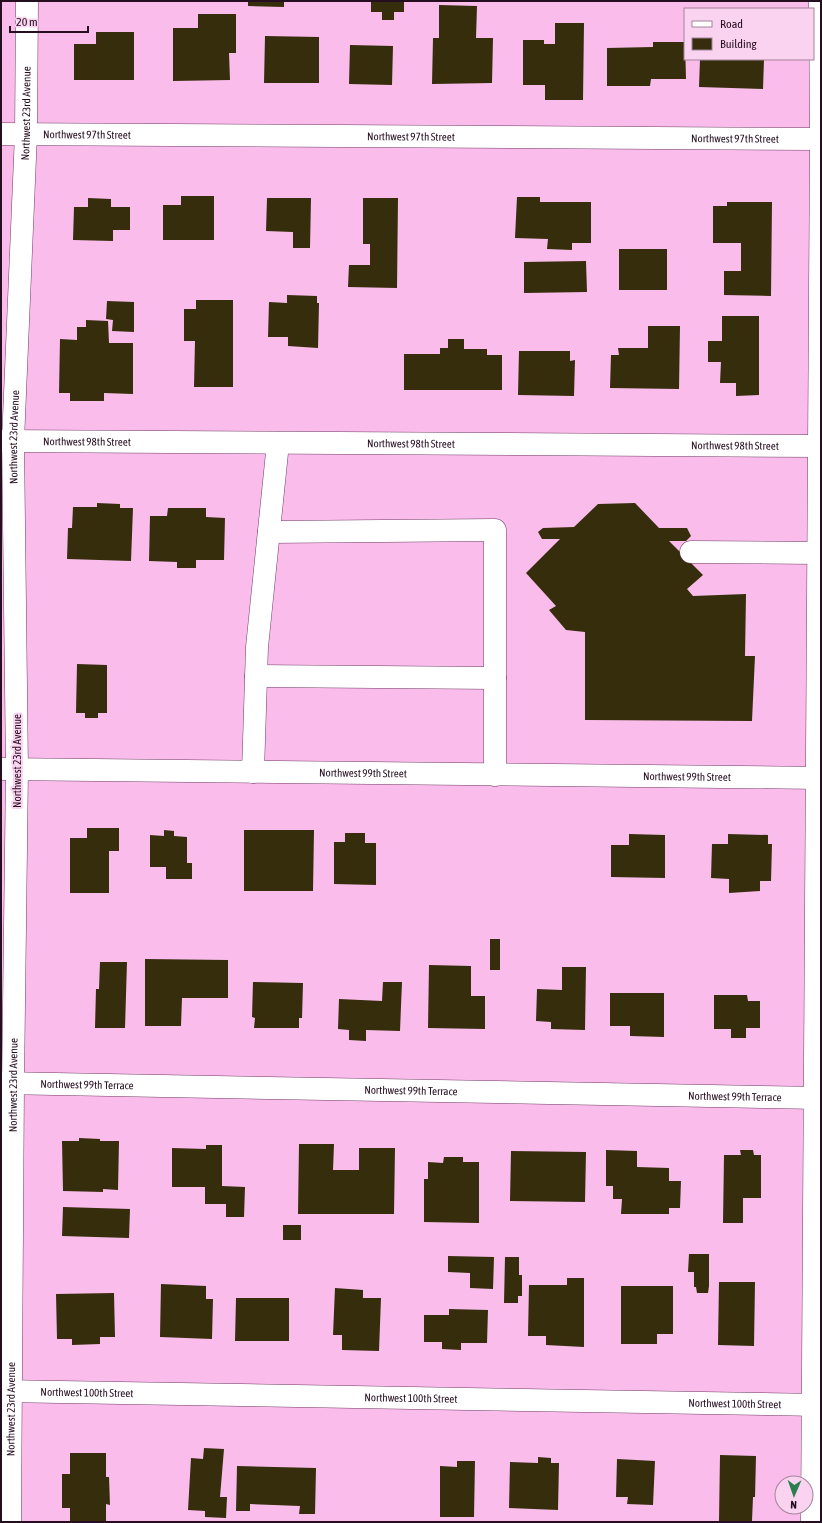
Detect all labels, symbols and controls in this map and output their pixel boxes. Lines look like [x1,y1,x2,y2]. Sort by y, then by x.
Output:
scale bar [10,8,88,34]
legend [684,8,814,60]
text: 20 m [16,15,38,29]
text: Road [720,17,743,31]
text: Building [720,37,758,51]
street label: Northwest 23rd Avenue [19,66,33,161]
street label: Northwest 97th Street [43,128,131,141]
street label: Northwest 97th Street [367,130,455,143]
street label: Northwest 97th Street [691,132,779,145]
street label: Northwest 23rd Avenue [7,390,21,484]
street label: Northwest 98th Street [43,435,131,448]
street label: Northwest 98th Street [367,437,455,450]
street label: Northwest 98th Street [691,439,779,452]
street label: Northwest 23rd Avenue [11,714,23,808]
street label: Northwest 99th Street [319,766,407,779]
street label: Northwest 99th Street [643,770,731,783]
street label: Northwest 23rd Avenue [7,1038,20,1132]
street label: Northwest 99th Terrace [40,1078,134,1091]
street label: Northwest 99th Terrace [364,1084,458,1097]
street label: Northwest 99th Terrace [688,1090,782,1103]
street label: Northwest 23rd Avenue [4,1362,17,1456]
street label: Northwest 100th Street [40,1386,134,1399]
street label: Northwest 100th Street [364,1391,458,1405]
street label: Northwest 100th Street [688,1397,782,1410]
north arrow [774,1475,814,1515]
text: N [790,1499,797,1511]

